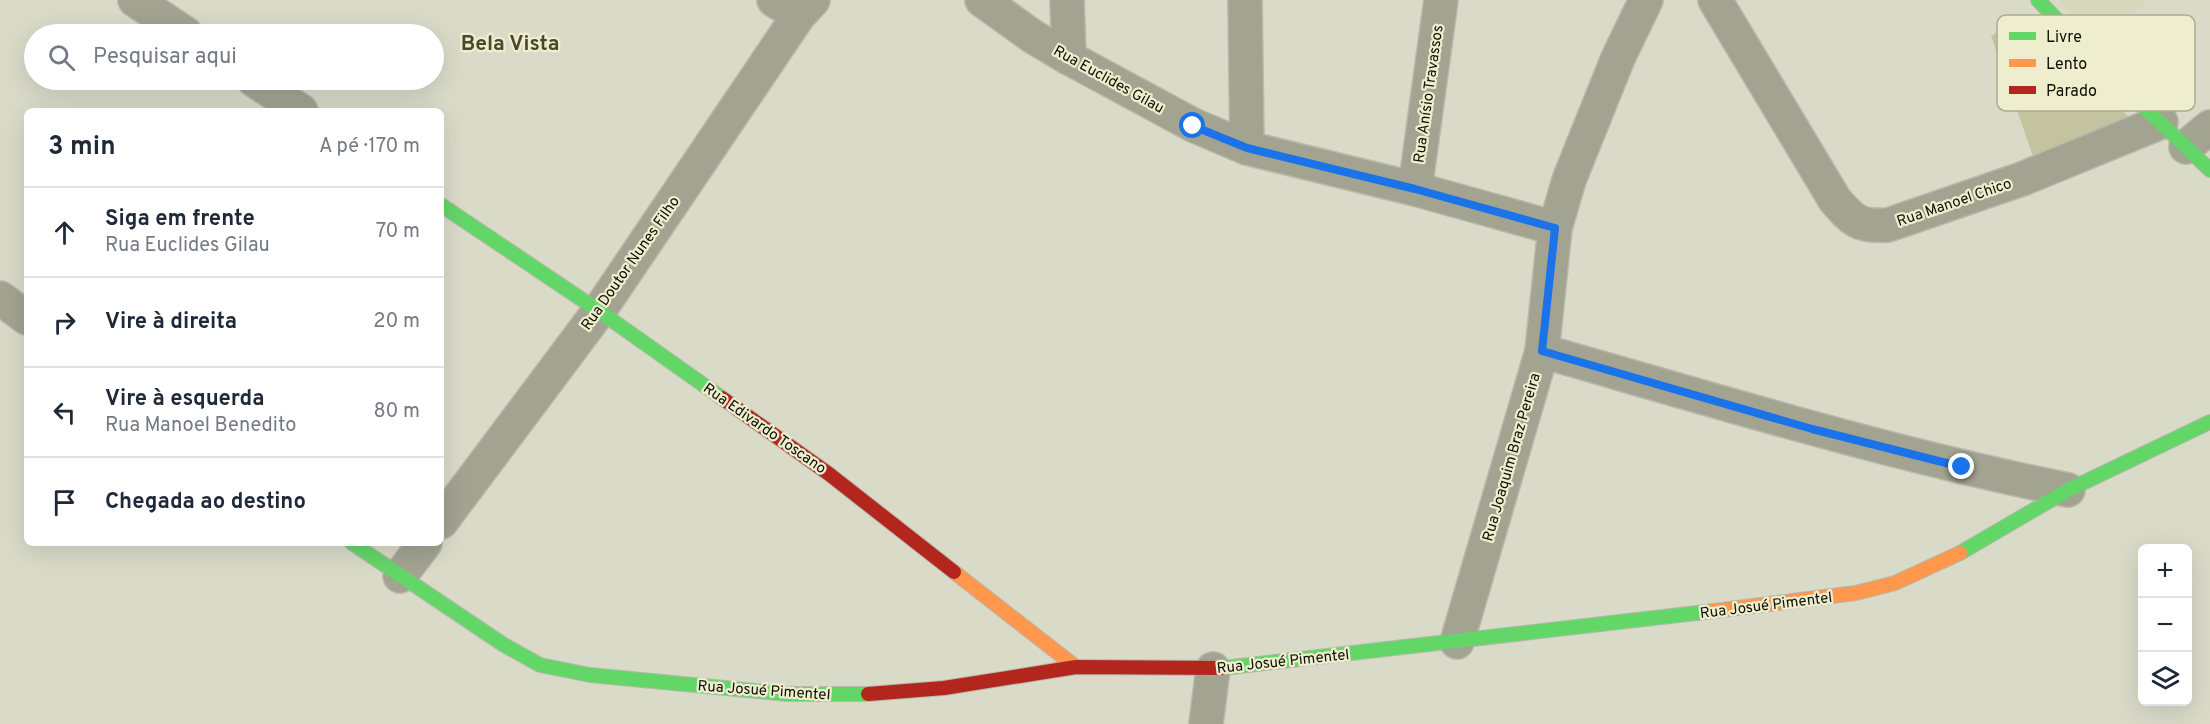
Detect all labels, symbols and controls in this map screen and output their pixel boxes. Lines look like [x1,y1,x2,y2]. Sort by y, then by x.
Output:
legend [1997,15,2195,111]
search box [24,24,444,90]
street label: Rua Anísio Travassos [1410,24,1449,164]
text: Livre [2046,28,2082,48]
district label: Bela Vista [461,31,559,58]
icon: search [45,41,78,74]
street label: Rua Euclides Gilau [1050,42,1167,119]
text: Pesquisar aqui [93,44,237,71]
text: Lento [2046,55,2087,75]
text: Parado [2046,82,2097,102]
route start [1179,112,1205,138]
text: 3 min [48,131,116,164]
text: A pé · 170 m [319,134,420,160]
street label: Rua Manoel Chico [1895,175,2014,232]
street label: Rua Doutor Nunes Filho [578,193,685,335]
text: Siga em frente [105,206,255,233]
icon: ahead [48,216,81,249]
text: 70 m [376,219,420,245]
text: Rua Euclides Gilau [105,233,270,259]
icon: right [48,306,81,339]
text: Vire à direita [105,309,237,336]
text: 20 m [373,309,420,335]
street label: Rua Joaquim Braz Pereira [1479,371,1546,544]
street label: Rua Edivardo Toscano [699,380,829,479]
text: Vire à esquerda [105,386,264,413]
icon: left [48,396,81,429]
text: 80 m [374,399,420,425]
text: Rua Manoel Benedito [105,413,296,439]
route end [1948,453,1974,479]
icon: arrive [48,486,81,519]
text: Chegada ao destino [105,489,306,516]
map controls [2138,544,2192,706]
button: + [2138,544,2192,598]
street label: Rua Josué Pimentel [1699,589,1833,624]
button: − [2138,598,2192,652]
street label: Rua Josué Pimentel [1216,646,1350,679]
button: layers [2138,652,2192,706]
street label: Rua Josué Pimentel [697,677,831,706]

